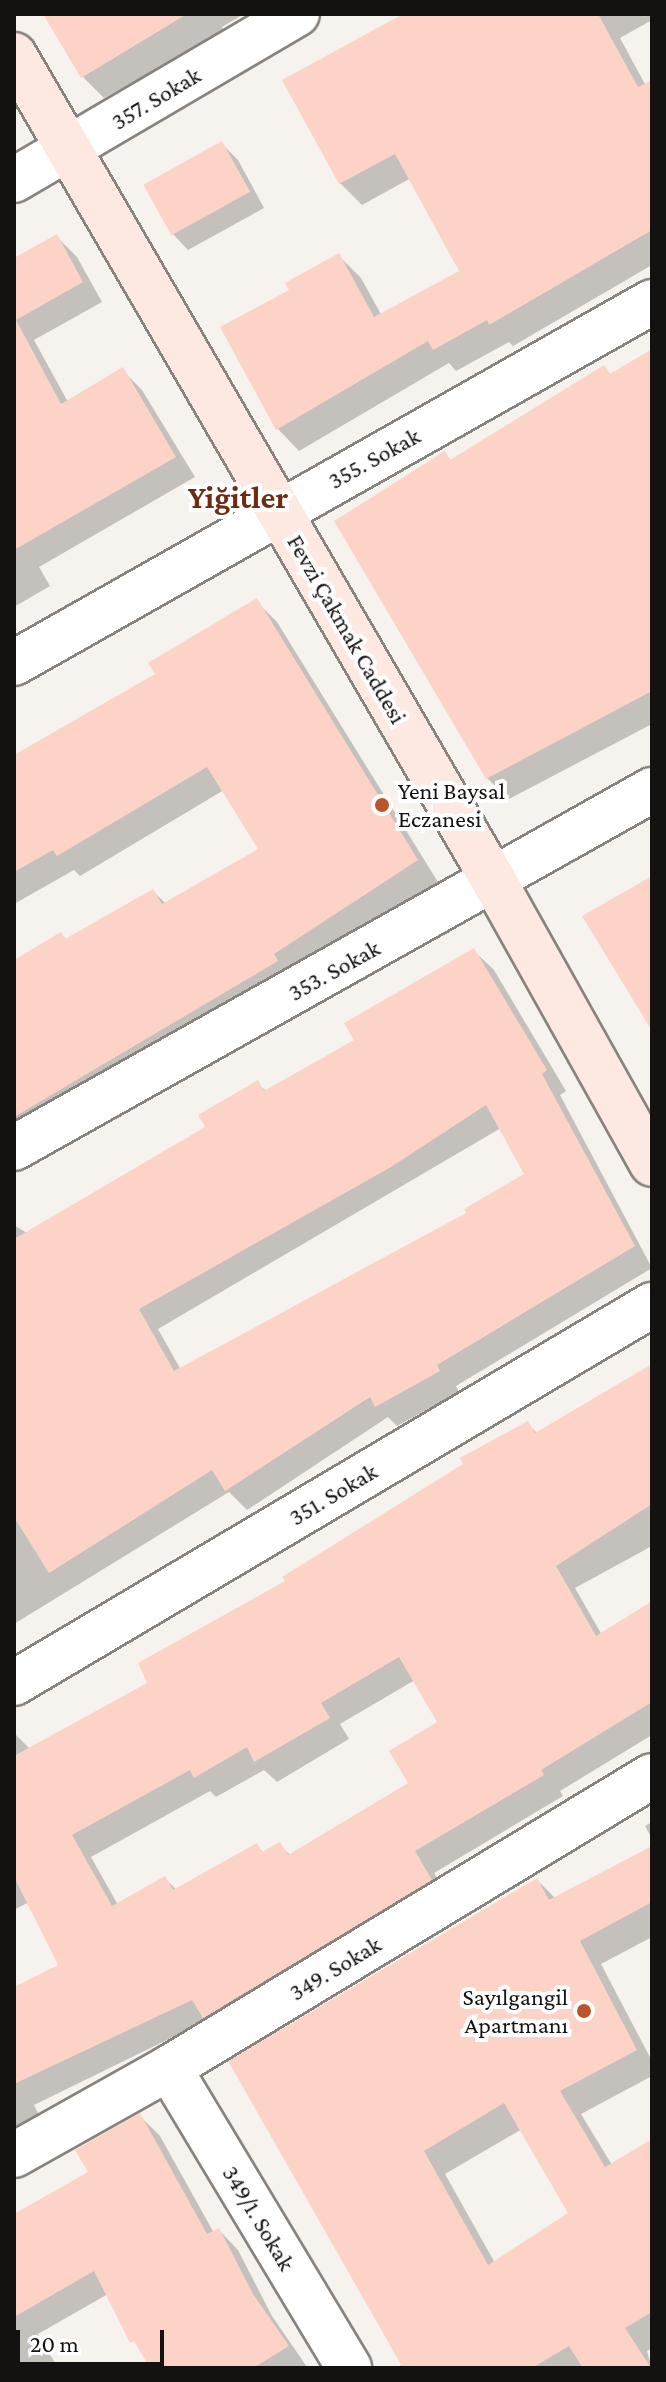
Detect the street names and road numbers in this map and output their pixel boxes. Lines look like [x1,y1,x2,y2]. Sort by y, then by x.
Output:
street label: 357. Sokak [106,60,206,136]
street label: 355. Sokak [323,421,425,495]
street label: Fevzi Çakmak Caddesi [281,529,413,729]
street label: 353. Sokak [283,933,385,1007]
street label: 351. Sokak [284,1457,382,1531]
street label: 349. Sokak [284,1929,386,2007]
street label: 349/1. Sokak [216,2160,302,2276]

